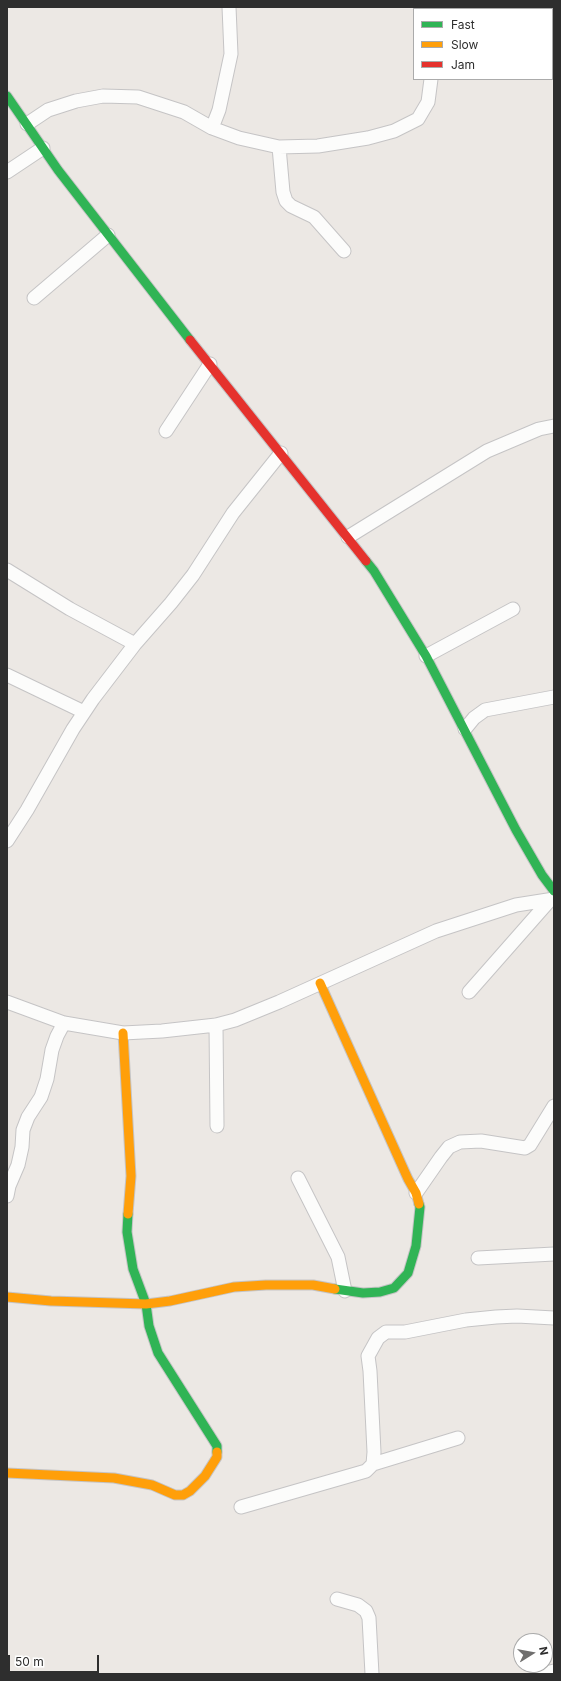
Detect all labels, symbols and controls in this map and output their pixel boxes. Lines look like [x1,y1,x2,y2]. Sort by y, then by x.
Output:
legend [413,8,553,80]
text: Fast [451,17,475,32]
text: Slow [451,37,478,52]
text: Jam [451,57,475,72]
north arrow [513,1633,553,1673]
text: N [536,1645,551,1656]
scale bar [10,1647,101,1673]
text: 50 m [15,1654,44,1669]

